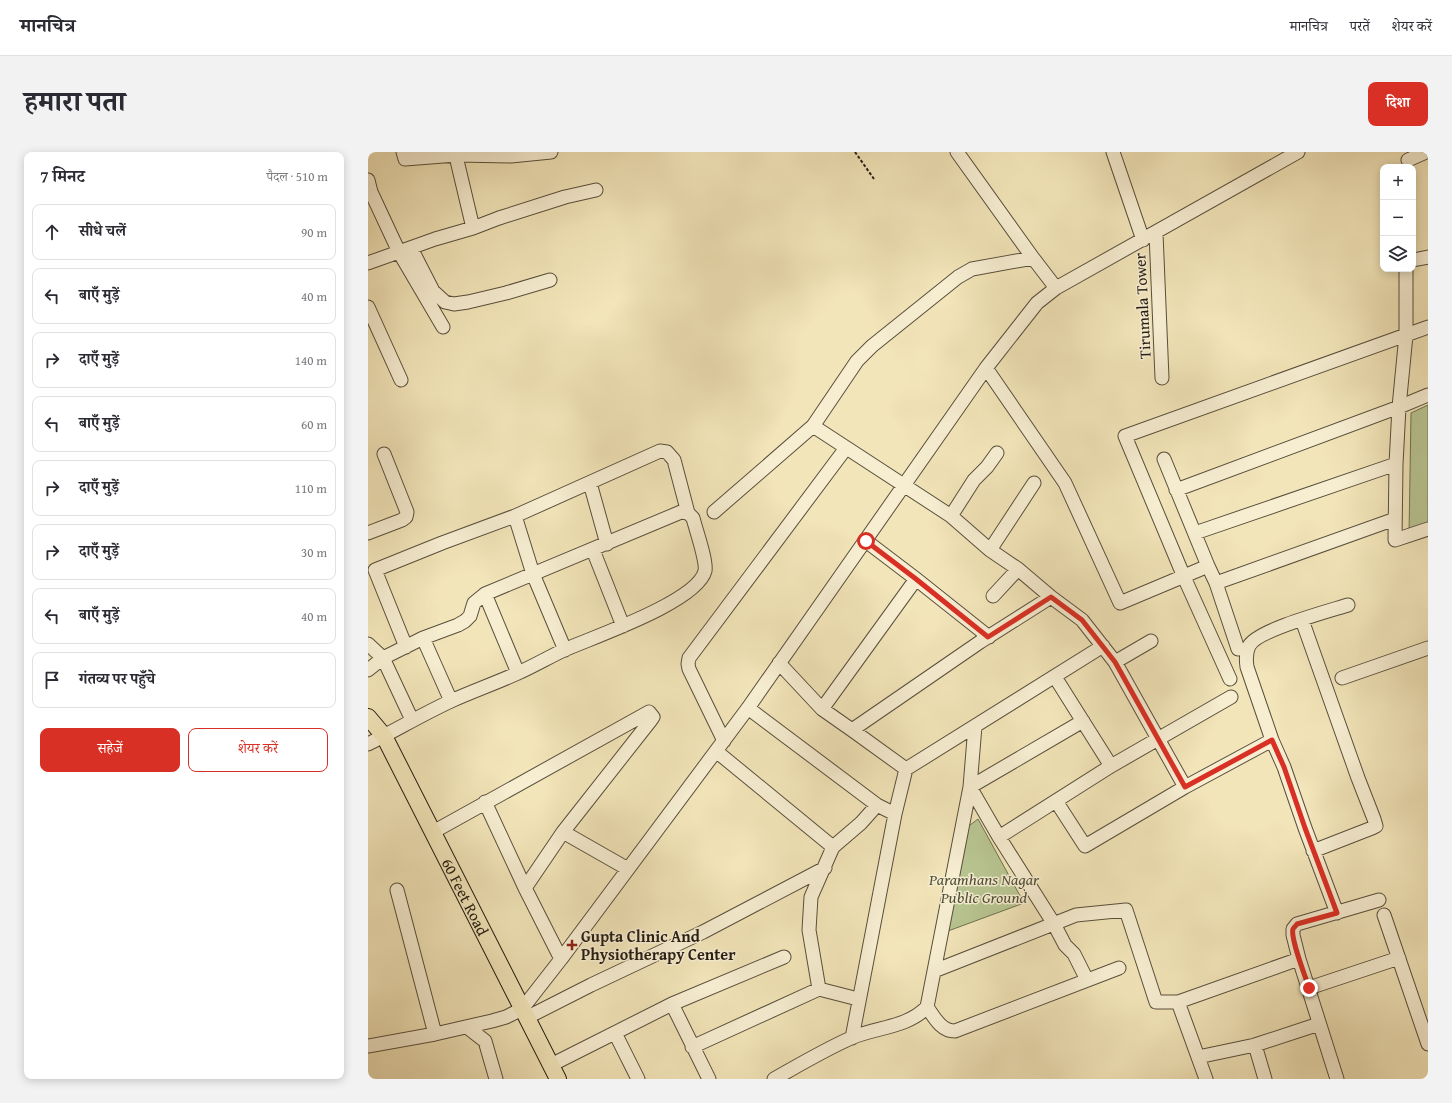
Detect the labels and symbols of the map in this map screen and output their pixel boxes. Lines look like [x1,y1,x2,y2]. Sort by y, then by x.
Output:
street label: Tirumala Tower [1127,252,1157,360]
route start [857,532,875,550]
street label: 60 Feet Road [436,854,495,940]
park label: Paramhans Nagar Public Ground [928,867,1040,909]
place label: Gupta Clinic And Physiotherapy Center [581,924,736,966]
marker: Gupta Clinic And Physiotherapy Center [566,939,578,951]
route end [1300,979,1318,997]

